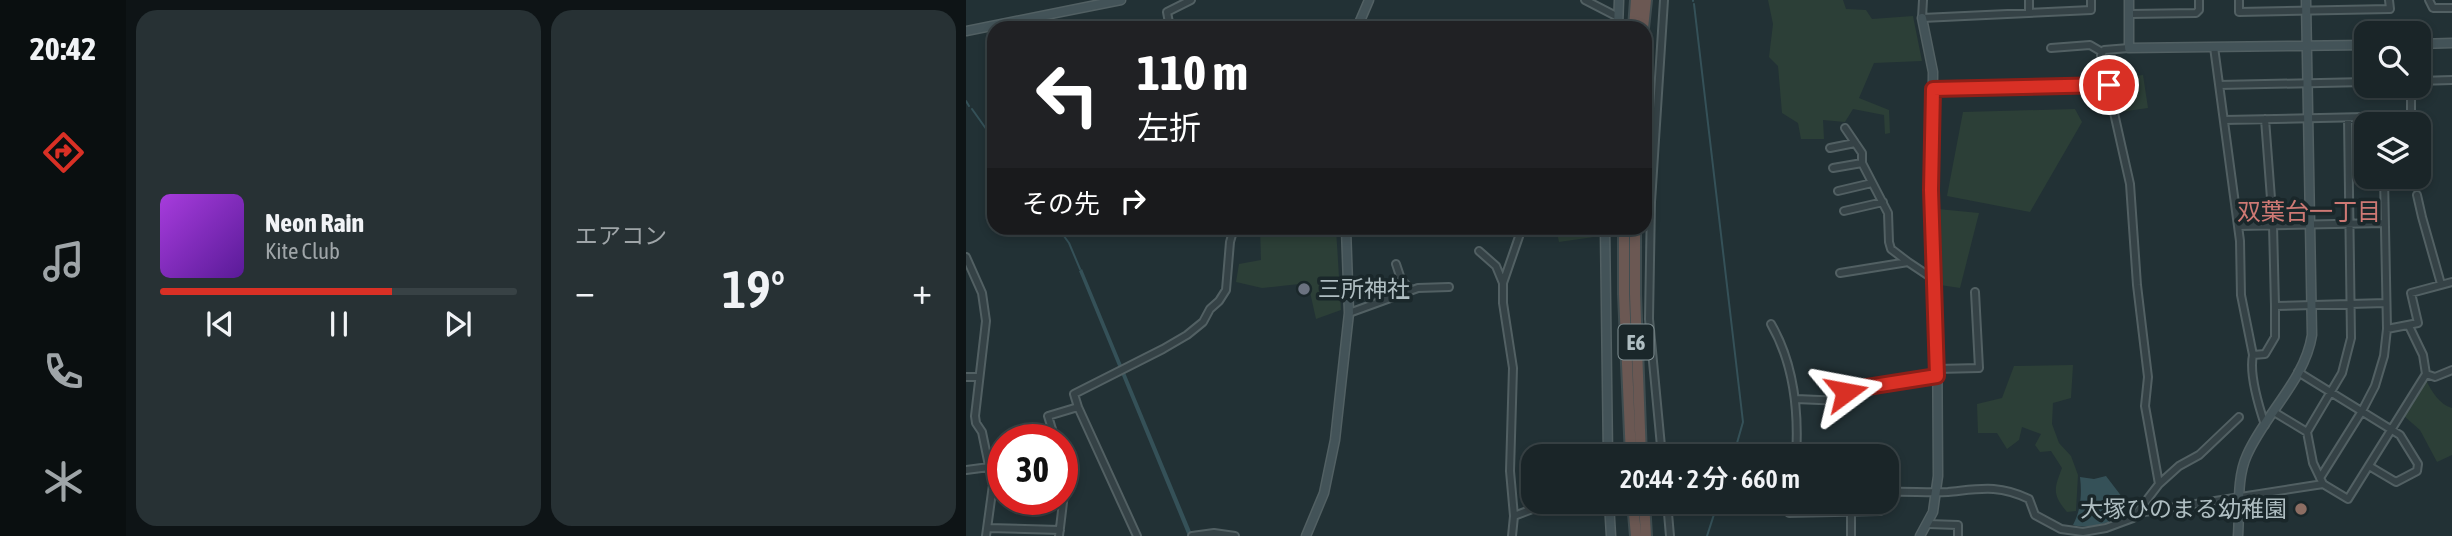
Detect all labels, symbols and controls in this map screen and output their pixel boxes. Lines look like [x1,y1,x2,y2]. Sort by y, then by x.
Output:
map controls [2354,21,2431,189]
button: search [2354,21,2431,98]
text: 20:42 [30,30,96,67]
text: 110 m [1137,44,1248,100]
icon: left [1022,49,1113,140]
pin [2079,55,2139,115]
icon: arrive [2090,66,2128,104]
text: 左折 [1137,109,1201,146]
button: layers [2354,112,2431,189]
icon: directions [39,128,88,177]
icon: right [1114,182,1152,220]
text: その先 [1022,189,1100,219]
district label: 双葉台一丁目 [2237,198,2381,225]
text: Neon Rain [265,208,364,238]
text: エアコン [575,223,667,249]
icon: music [39,237,88,286]
text: Kite Club [265,238,340,264]
text: 19° [722,259,785,319]
text: − [575,269,595,312]
text: + [912,269,932,312]
place label: 三所神社 [1318,276,1410,302]
marker: 三所神社 [1296,281,1312,297]
icon: previous [201,305,239,343]
icon: pause [320,305,358,343]
icon: next [439,305,477,343]
road number: E6 [1618,324,1654,360]
icon: phone [39,347,88,396]
position arrow [1809,355,1883,429]
speed limit sign: 30 [987,424,1078,515]
icon: climate [39,457,88,506]
text: 20:44 · 2 分 · 660 m [1620,464,1800,494]
place label: 大塚ひのまる幼稚園 [2080,496,2287,522]
marker: 大塚ひのまる幼稚園 [2293,501,2309,517]

